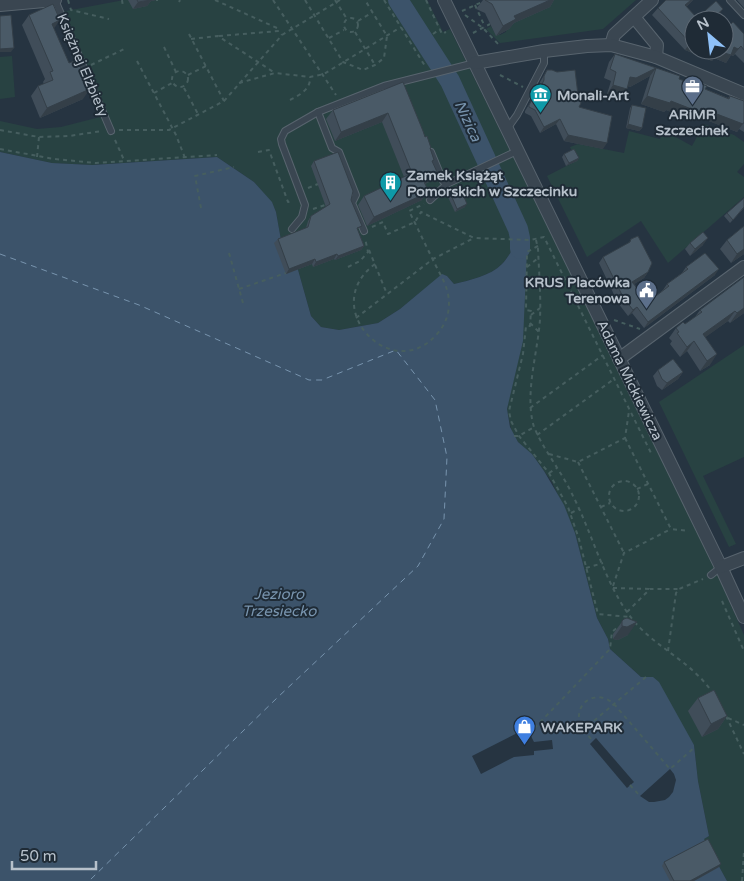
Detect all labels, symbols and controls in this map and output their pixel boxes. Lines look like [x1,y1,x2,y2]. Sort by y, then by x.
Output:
north arrow [684,10,734,60]
street label: Księżnej Elżbiety [53,11,112,120]
text: N [694,14,712,34]
office icon: ARiMR Szczecinek [680,74,704,105]
museum icon: Monali-Art [529,83,553,114]
place label: Monali-Art [557,87,629,104]
water label: Nizica [451,98,486,145]
place label: ARiMR Szczecinek [656,106,729,139]
place label: Zamek Książąt Pomorskich w Szczecinku [407,167,577,200]
building icon: Zamek Książąt Pomorskich w Szczecinku [379,171,403,202]
place label: KRUS Placówka Terenowa [525,274,630,307]
public building icon: KRUS Placówka Terenowa [634,278,658,309]
street label: Adama Mickiewicza [593,317,666,443]
water label: Jezioro Trzesiecko [242,585,317,620]
shop icon: WAKEPARK [513,715,537,746]
place label: WAKEPARK [541,719,623,736]
scale bar [12,838,96,870]
text: 50 m [20,847,57,865]

